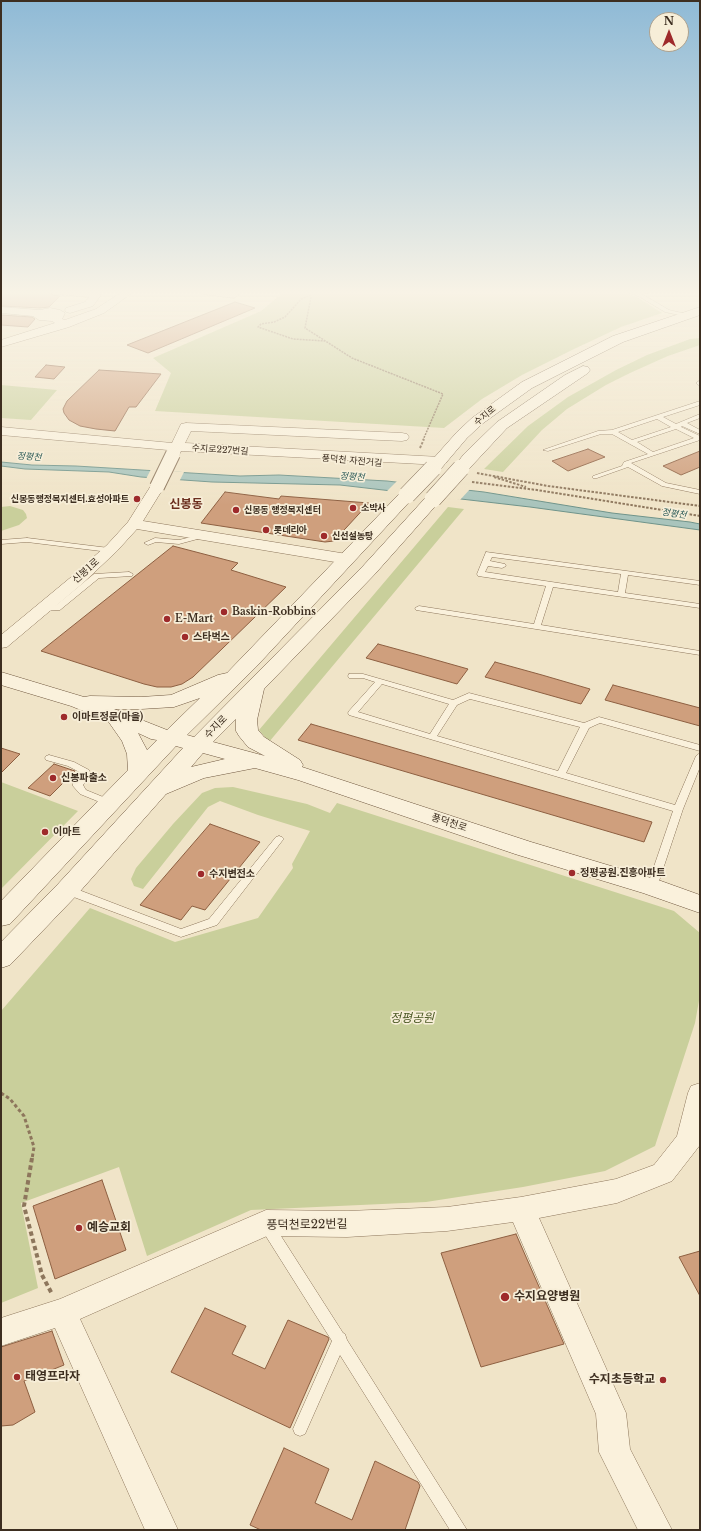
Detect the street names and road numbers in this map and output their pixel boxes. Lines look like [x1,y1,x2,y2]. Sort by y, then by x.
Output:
street label: 수지로 [472,404,498,428]
street label: 수지로227번길 [191,443,249,457]
street label: 풍덕천 자전거길 [321,453,383,469]
street label: 신봉1로 [70,556,102,586]
street label: 수지로 [202,713,230,741]
street label: 풍덕천로 [430,812,468,834]
street label: 풍덕천로22번길 [266,1217,348,1233]

